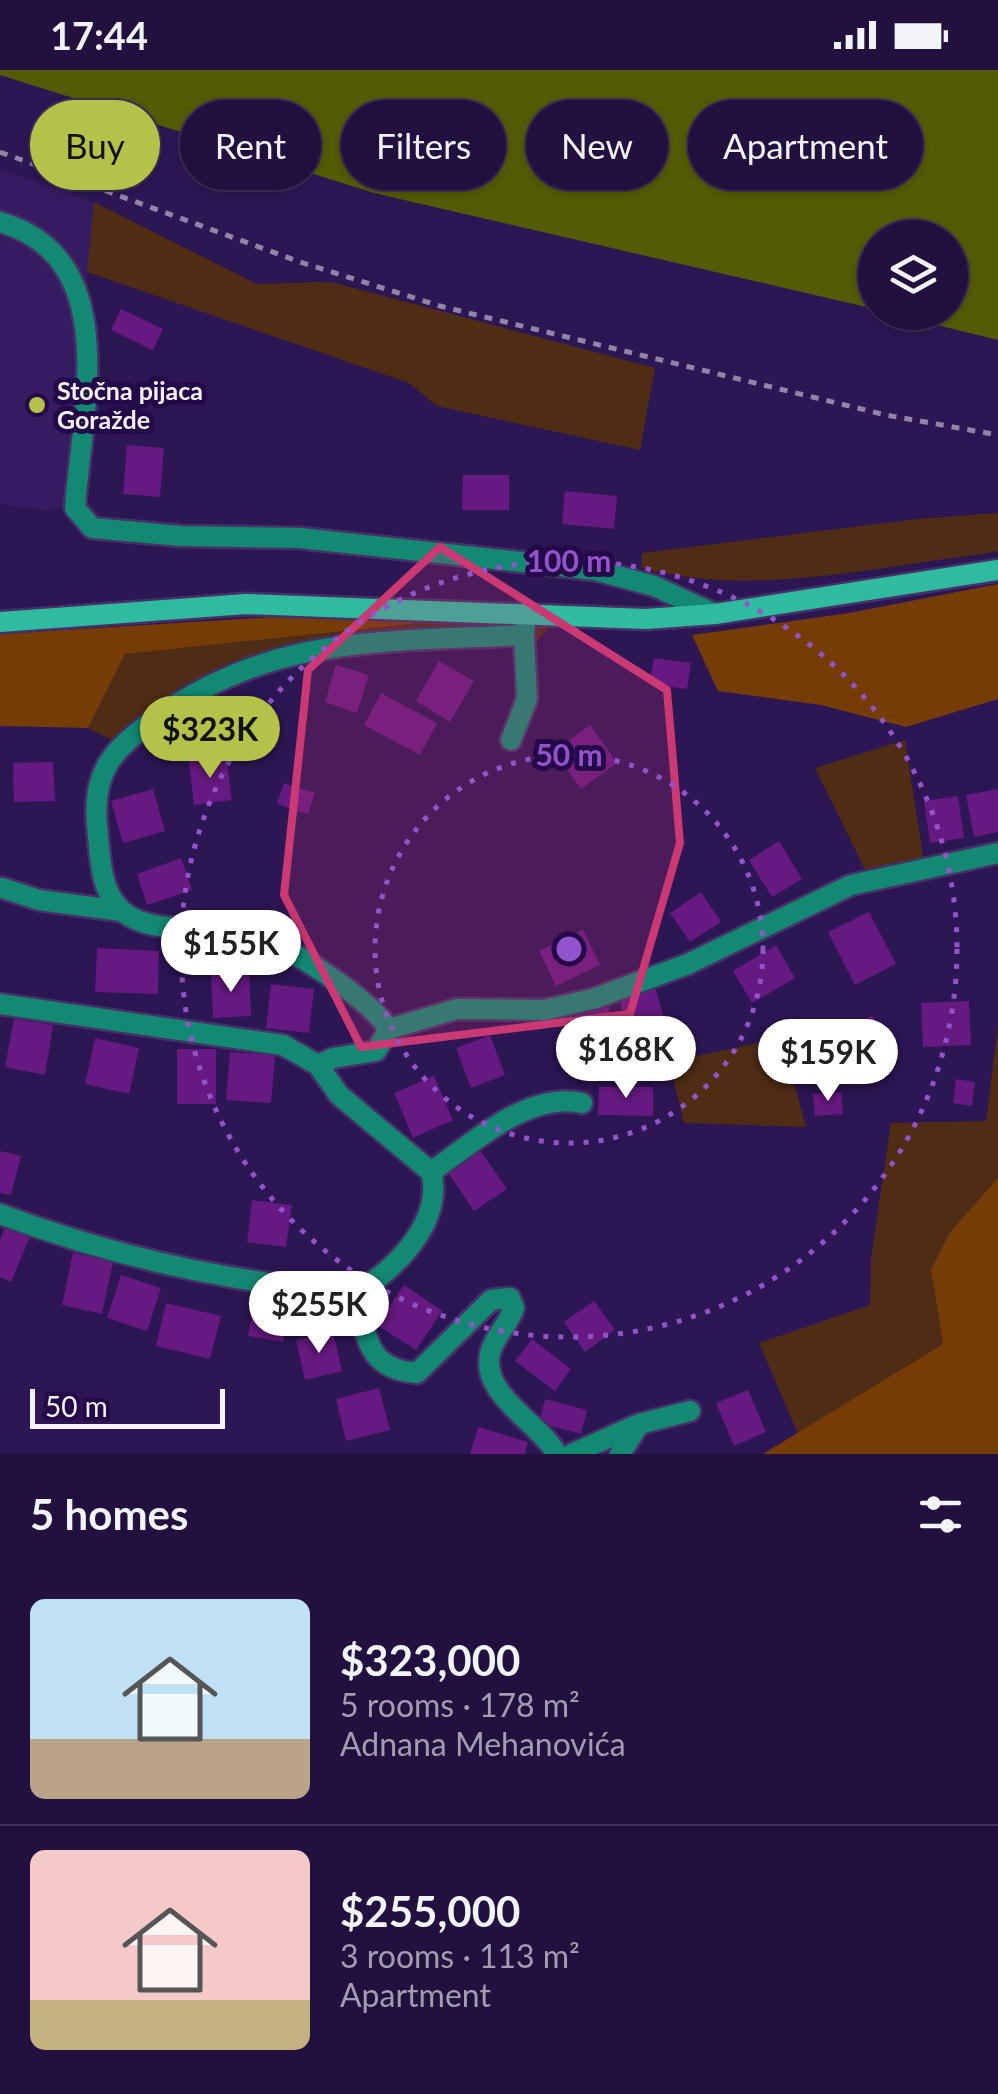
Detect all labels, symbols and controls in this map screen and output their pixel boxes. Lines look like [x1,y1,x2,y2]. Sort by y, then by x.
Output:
text: 17:44 [50,12,148,58]
chip: Buy [30,100,160,190]
chip: Rent [180,100,321,190]
chip: Filters [341,100,506,190]
chip: New [526,100,668,190]
chip: Apartment [688,100,923,190]
map controls [858,220,968,330]
button: layers [858,220,968,330]
place label: Stočna pijaca Goražde [57,375,203,434]
marker: Stočna pijaca Goražde [26,394,48,416]
text: 100 m [527,542,611,578]
pin: $323K [140,696,280,781]
text: $323K [162,709,258,748]
text: 50 m [535,736,603,772]
pin: $155K [161,910,301,995]
text: $155K [183,923,279,962]
centre of rings [551,931,587,967]
pin: $168K [556,1016,696,1101]
pin: $159K [758,1019,898,1104]
text: $168K [578,1029,674,1068]
text: $159K [780,1032,876,1071]
pin: $255K [249,1271,389,1356]
text: $255K [271,1284,367,1323]
scale bar [30,1384,225,1428]
text: 50 m [45,1389,108,1423]
icon: filters [913,1487,968,1542]
text: 5 homes [30,1489,188,1539]
text: $323,000 [340,1635,520,1685]
icon: home [110,1639,230,1759]
text: 5 rooms · 178 m² [340,1685,580,1724]
text: Adnana Mehanovića [340,1724,626,1763]
text: $255,000 [340,1886,520,1936]
icon: home [110,1890,230,2010]
text: 3 rooms · 113 m² [340,1936,580,1975]
text: Apartment [340,1975,491,2014]

